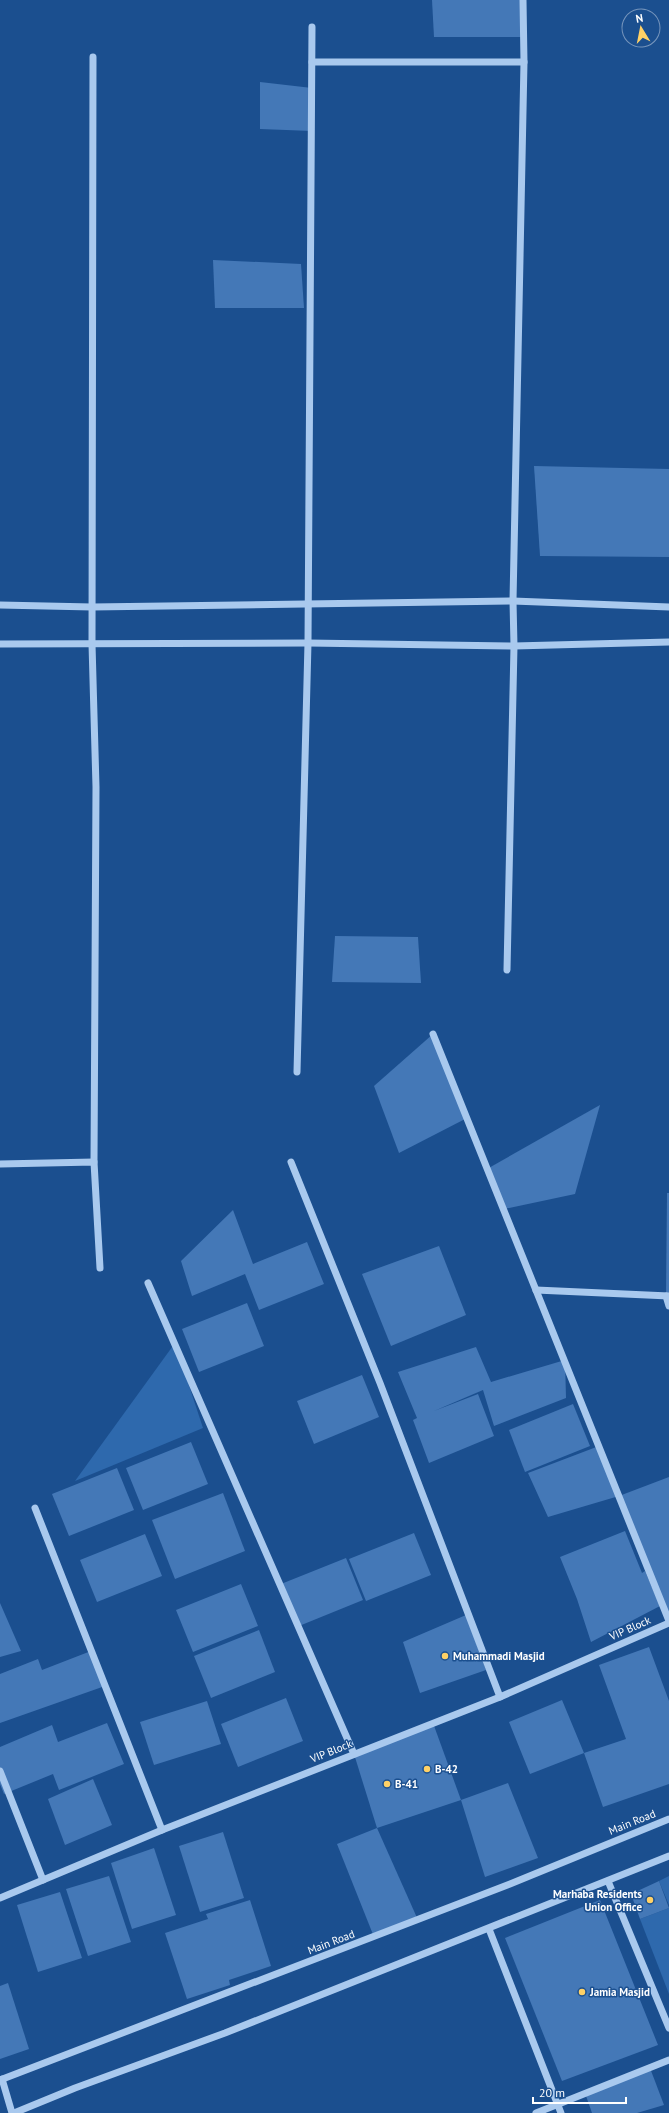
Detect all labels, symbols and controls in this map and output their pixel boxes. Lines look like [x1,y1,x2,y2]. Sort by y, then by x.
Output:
north arrow [621,8,661,48]
text: N [634,11,644,26]
street label: VIP Block [606,1612,654,1644]
place label: Muhammadi Masjid [453,1649,545,1663]
marker: Muhammadi Masjid [440,1651,450,1661]
street label: VIP Block [307,1736,355,1766]
place label: B-42 [435,1762,458,1776]
marker: B-42 [422,1764,432,1774]
place label: B-41 [395,1777,418,1791]
marker: B-41 [382,1779,392,1789]
street label: Main Road [606,1806,658,1838]
place label: Marhaba Residents Union Office [553,1887,642,1914]
marker: Marhaba Residents Union Office [645,1895,655,1905]
street label: Main Road [305,1927,357,1957]
place label: Jamia Masjid [589,1985,650,1999]
marker: Jamia Masjid [577,1987,587,1997]
scale bar [533,2079,626,2105]
text: 20 m [539,2085,565,2100]

